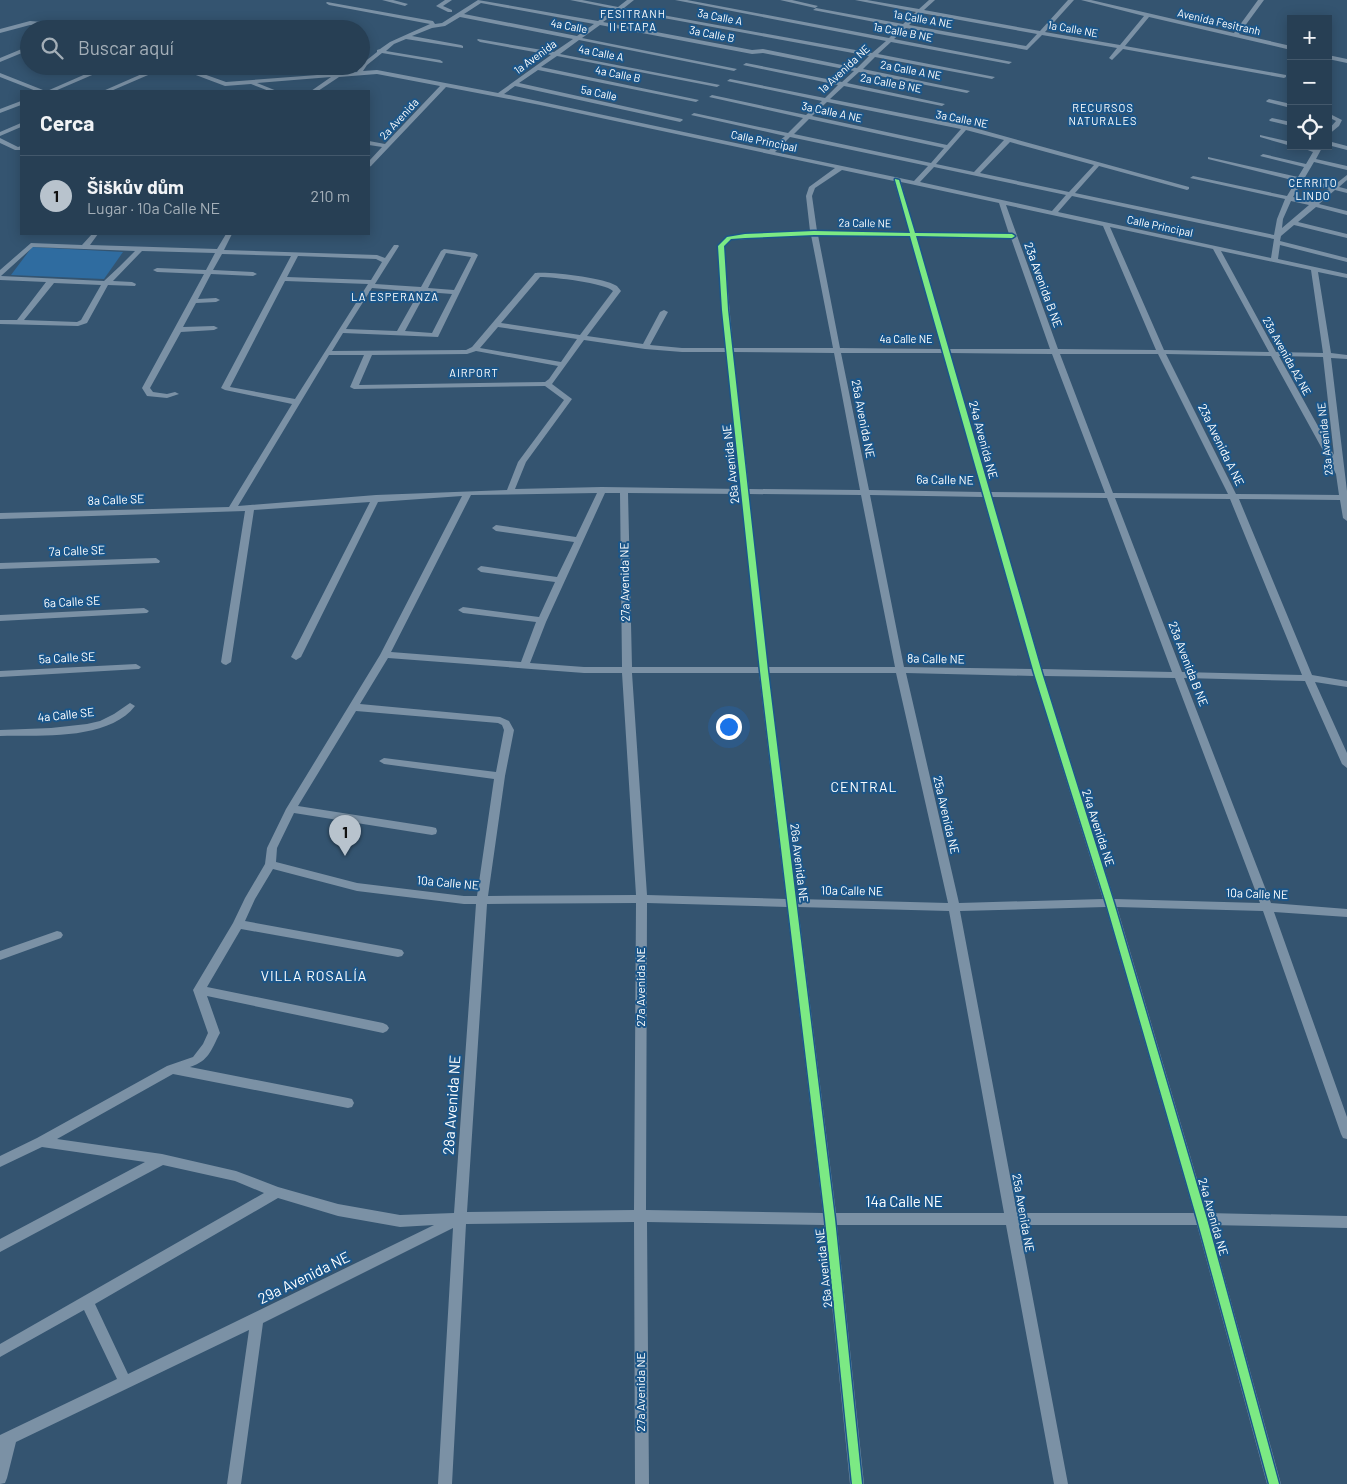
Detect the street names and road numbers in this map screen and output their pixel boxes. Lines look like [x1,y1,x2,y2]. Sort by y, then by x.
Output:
street label: 3a Calle A [697,6,744,27]
street label: Avenida Fesitranh [1176,6,1262,37]
street label: 1a Calle A NE [892,7,954,30]
street label: 4a Calle [550,16,589,35]
street label: 1a Calle NE [1047,18,1100,39]
street label: 1a Calle B NE [872,19,934,44]
street label: 3a Calle B [688,23,736,44]
street label: 1a Avenida [511,37,558,76]
street label: 1a Avenida NE [815,41,872,96]
street label: 4a Calle A [577,42,625,63]
street label: 2a Calle A NE [879,57,943,82]
street label: 4a Calle B [594,63,642,84]
street label: 2a Calle B NE [859,70,923,95]
street label: 5a Calle [580,82,618,103]
street label: 2a Avenida [376,95,421,142]
street label: 3a Calle A NE [801,99,864,124]
street label: 3a Calle NE [935,107,990,130]
street label: Calle Principal [730,127,798,154]
street label: Calle Principal [1126,212,1194,239]
street label: 2a Calle NE [838,216,892,229]
street label: 23a Avenida B NE [1022,240,1066,329]
street label: 23a Avenida A2 NE [1260,314,1315,398]
street label: 4a Calle NE [879,332,933,345]
street label: 25a Avenida NE [849,378,878,459]
street label: 24a Avenida NE [967,399,1001,480]
street label: 23a Avenida A NE [1196,401,1248,488]
street label: 23a Avenida NE [1314,402,1335,476]
street label: 26a Avenida NE [719,424,741,505]
street label: 6a Calle NE [916,471,974,487]
street label: 8a Calle SE [87,491,145,507]
street label: 7a Calle SE [49,542,105,558]
street label: 27a Avenida NE [616,542,632,622]
street label: 6a Calle SE [43,593,101,609]
street label: 23a Avenida B NE [1166,619,1212,708]
street label: 5a Calle SE [38,649,96,665]
street label: 8a Calle NE [907,650,965,666]
street label: 4a Calle SE [37,704,95,724]
street label: 25a Avenida NE [931,774,963,855]
street label: 24a Avenida NE [1080,787,1118,868]
street label: 26a Avenida NE [788,822,812,903]
street label: 10a Calle NE [416,872,480,892]
street label: 10a Calle NE [821,882,883,898]
street label: 10a Calle NE [1226,885,1288,901]
street label: 27a Avenida NE [633,947,647,1027]
street label: 28a Avenida NE [439,1055,463,1155]
street label: 25a Avenida NE [1010,1172,1038,1253]
street label: 24a Avenida NE [1196,1176,1232,1257]
street label: 14a Calle NE [865,1192,943,1210]
street label: 26a Avenida NE [812,1228,834,1309]
street label: 29a Avenida NE [255,1247,352,1307]
street label: 27a Avenida NE [633,1352,647,1432]

